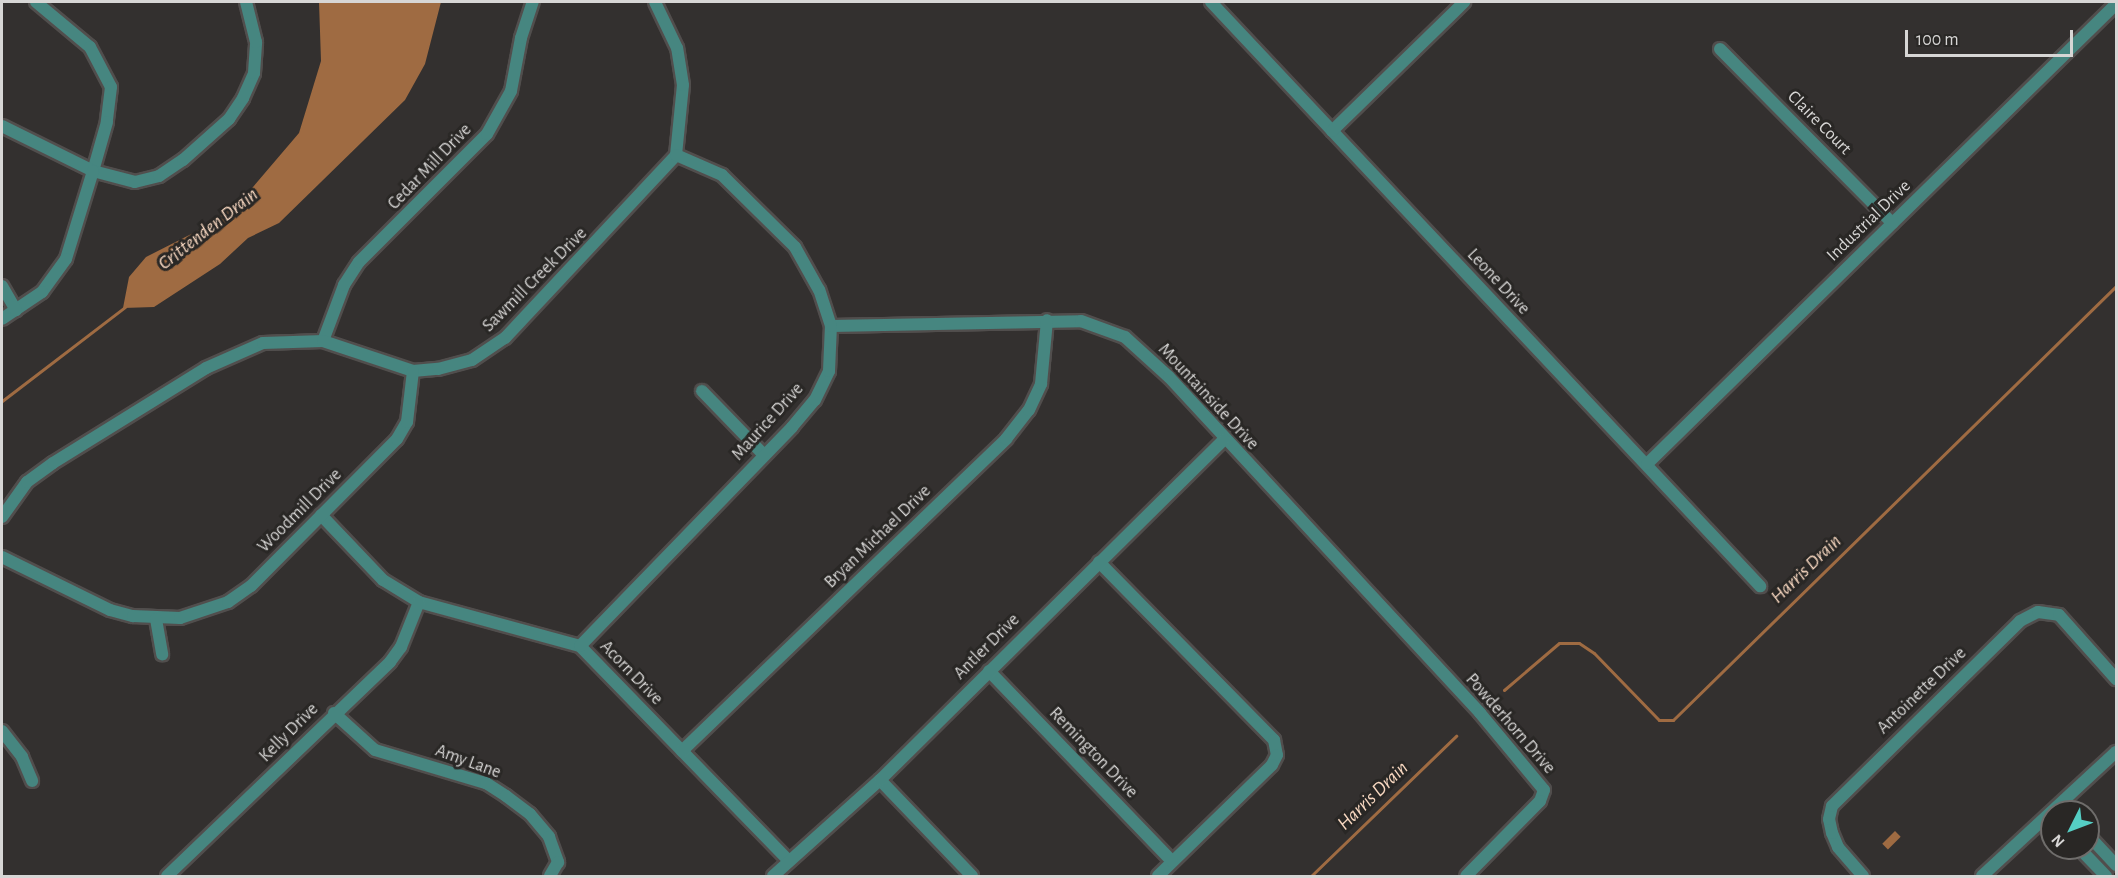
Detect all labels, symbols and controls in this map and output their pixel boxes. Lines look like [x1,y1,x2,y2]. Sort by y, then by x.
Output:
scale bar [1908,18,2076,56]
text: 100 m [1916,31,1959,49]
street label: Claire Court [1782,86,1856,160]
street label: Cedar Mill Drive [384,119,476,215]
street label: Industrial Drive [1823,176,1915,266]
water label: Crittenden Drain [153,182,263,276]
street label: Sawmill Creek Drive [478,223,592,337]
street label: Leone Drive [1462,245,1534,319]
street label: Mountainside Drive [1153,339,1263,455]
street label: Maurice Drive [727,379,809,465]
street label: Woodmill Drive [253,464,347,558]
street label: Bryan Michael Drive [820,481,936,593]
water label: Harris Drain [1765,529,1847,609]
street label: Antler Drive [950,610,1024,684]
street label: Acorn Drive [595,636,667,710]
street label: Antoinette Drive [1873,643,1971,739]
street label: Powderhorn Drive [1460,669,1560,779]
street label: Kelly Drive [255,699,323,767]
street label: Remington Drive [1044,703,1142,803]
street label: Amy Lane [432,740,504,784]
water label: Harris Drain [1332,756,1414,836]
north arrow [2040,800,2100,860]
text: N [2048,831,2068,850]

